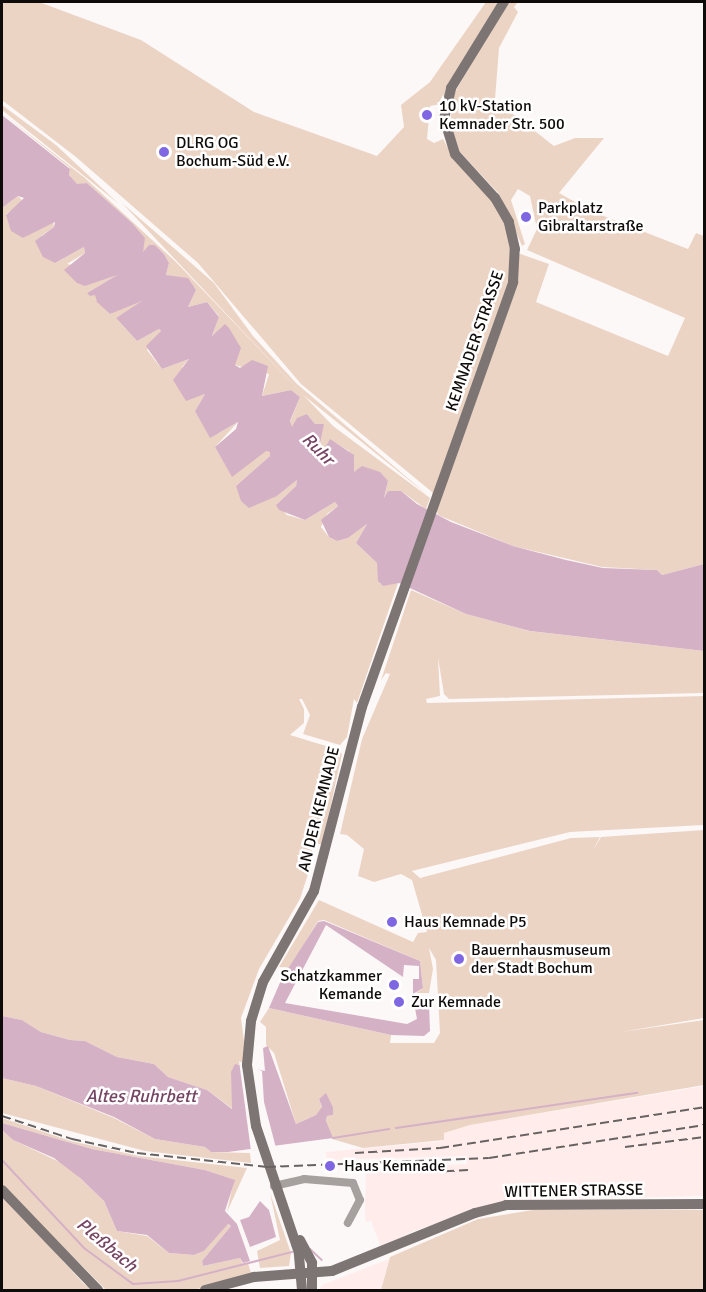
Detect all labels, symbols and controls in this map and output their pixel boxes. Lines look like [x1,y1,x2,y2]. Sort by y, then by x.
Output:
place label: 10 kV-Station Kemnader Str. 500 [439,96,565,134]
marker: 10 kV-Station Kemnader Str. 500 [420,108,434,122]
place label: DLRG OG Bochum-Süd e.V. [176,133,290,171]
marker: DLRG OG Bochum-Süd e.V. [157,145,171,159]
place label: Parkplatz Gibraltarstraße [538,198,644,236]
marker: Parkplatz Gibraltarstraße [519,210,533,224]
street label: KEMNADER STRASSE [442,268,508,414]
water label: Ruhr [297,428,339,470]
street label: AN DER KEMNADE [294,744,344,874]
place label: Haus Kemnade P5 [404,912,527,932]
marker: Haus Kemnade P5 [385,915,399,929]
place label: Bauernhausmuseum der Stadt Bochum [471,940,611,978]
marker: Bauernhausmuseum der Stadt Bochum [452,952,466,966]
place label: Schatzkammer Kemande [280,966,382,1004]
marker: Schatzkammer Kemande [387,978,401,992]
place label: Zur Kemnade [411,992,501,1012]
marker: Zur Kemnade [392,995,406,1009]
water label: Altes Ruhrbett [86,1085,196,1107]
place label: Haus Kemnade [344,1156,445,1176]
marker: Haus Kemnade [321,1157,339,1175]
street label: WITTENER STRASSE [504,1180,644,1202]
water label: Pleßbach [72,1213,142,1277]

